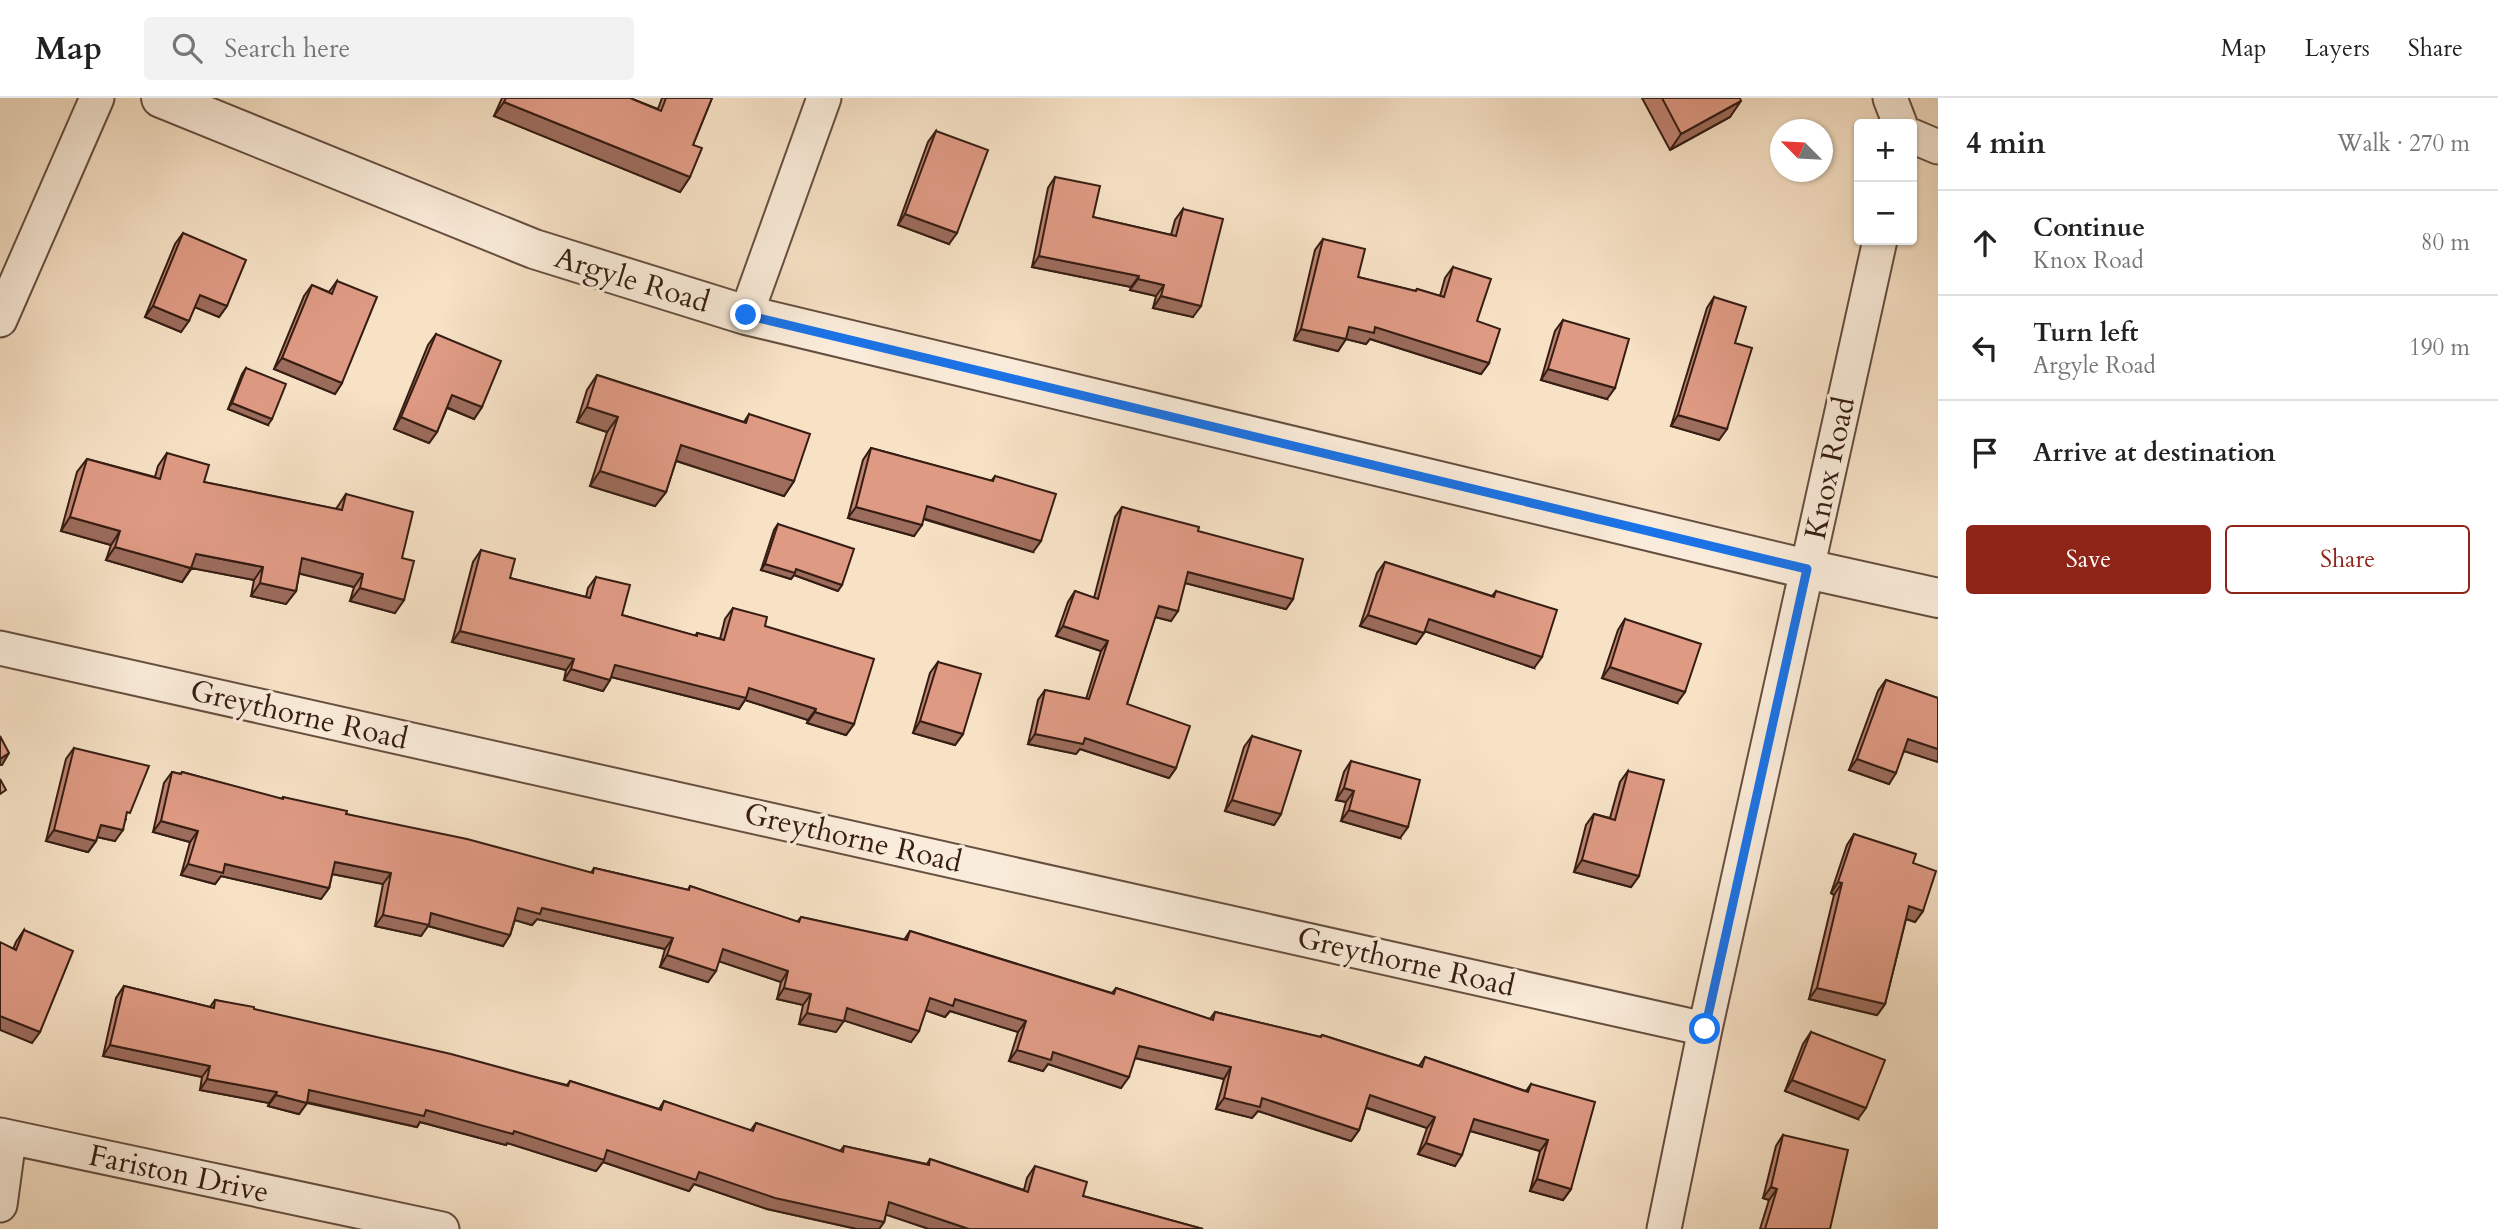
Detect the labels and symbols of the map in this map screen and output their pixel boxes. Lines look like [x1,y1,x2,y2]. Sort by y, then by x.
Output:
north arrow [1770,119,1833,182]
street label: Argyle Road [549,237,715,323]
route end [730,299,761,330]
street label: Knox Road [1795,393,1865,543]
street label: Greythorne Road [186,670,412,760]
street label: Greythorne Road [740,793,966,883]
street label: Greythorne Road [1293,917,1519,1007]
route start [1689,1013,1720,1044]
street label: Fariston Drive [85,1135,273,1213]

